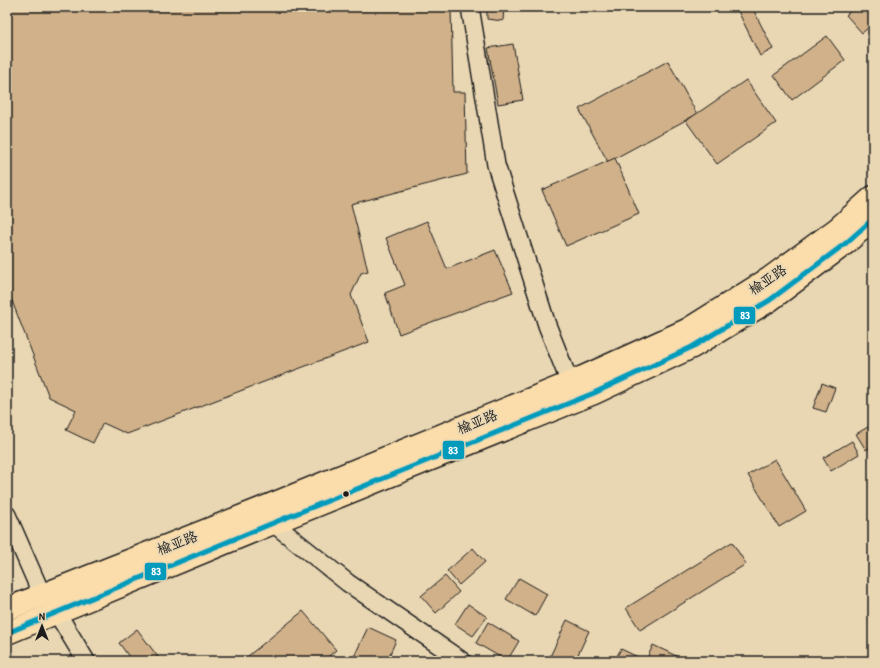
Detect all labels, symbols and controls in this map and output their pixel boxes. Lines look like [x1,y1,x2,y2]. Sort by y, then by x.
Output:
street label: 榆亚路 [744,259,790,299]
line badge: 83 [733,306,756,325]
text: 83 [740,308,750,322]
street label: 榆亚路 [454,404,500,438]
line badge: 83 [442,440,465,460]
text: 83 [448,443,458,457]
unlabelled marker [341,489,351,499]
street label: 榆亚路 [154,526,200,558]
line badge: 83 [144,562,167,581]
text: 83 [151,564,161,578]
north arrow [22,606,62,646]
text: N [39,609,45,623]

